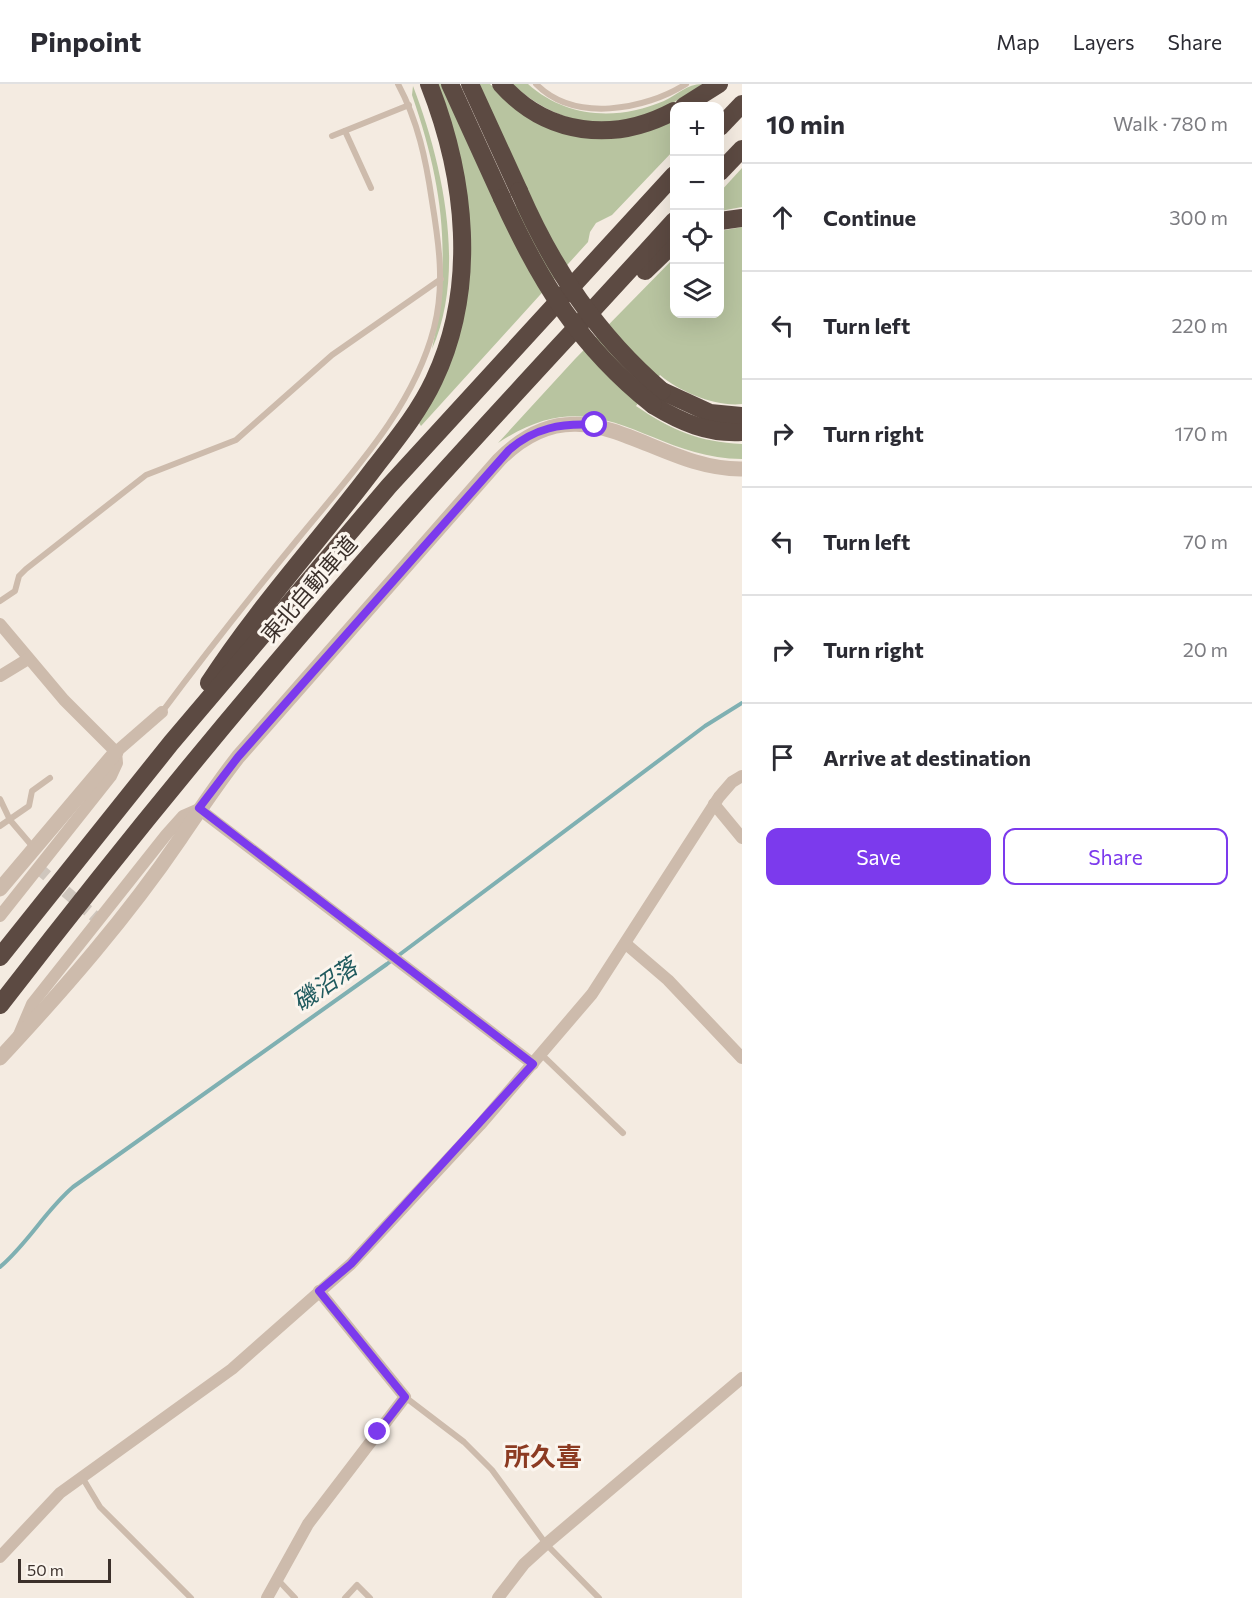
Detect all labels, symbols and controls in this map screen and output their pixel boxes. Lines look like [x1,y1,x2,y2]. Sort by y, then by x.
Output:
text: Pinpoint [30,24,141,58]
text: Map [996,29,1040,54]
text: Layers [1073,29,1135,54]
text: Share [1168,29,1222,54]
map controls [670,102,724,318]
button: + [670,102,724,156]
text: 10 min [766,108,845,139]
text: Walk · 780 m [1113,111,1228,135]
button: − [670,156,724,210]
icon: ahead [766,201,799,234]
text: Continue [823,204,916,231]
text: 300 m [1169,205,1228,229]
button: locate [670,210,724,264]
button: layers [670,264,724,318]
icon: left [766,309,799,342]
text: Turn left [823,312,910,339]
text: 220 m [1172,313,1228,337]
route start [581,411,607,437]
icon: right [766,417,799,450]
text: Turn right [823,420,924,447]
text: 170 m [1175,421,1228,445]
icon: left [766,525,799,558]
text: Turn left [823,528,910,555]
text: 70 m [1183,529,1228,553]
street label: 東北自動車道 [255,530,362,647]
icon: right [766,633,799,666]
text: Turn right [823,636,924,663]
text: 20 m [1183,637,1228,661]
icon: arrive [766,741,799,774]
text: Arrive at destination [823,744,1031,771]
button: Save [766,828,991,885]
button: Share [1003,828,1228,885]
water label: 磯沼落 [286,949,365,1016]
route end [364,1418,390,1444]
district label: 所久喜 [504,1440,582,1471]
scale bar [18,1556,111,1584]
text: 50 m [27,1560,64,1579]

